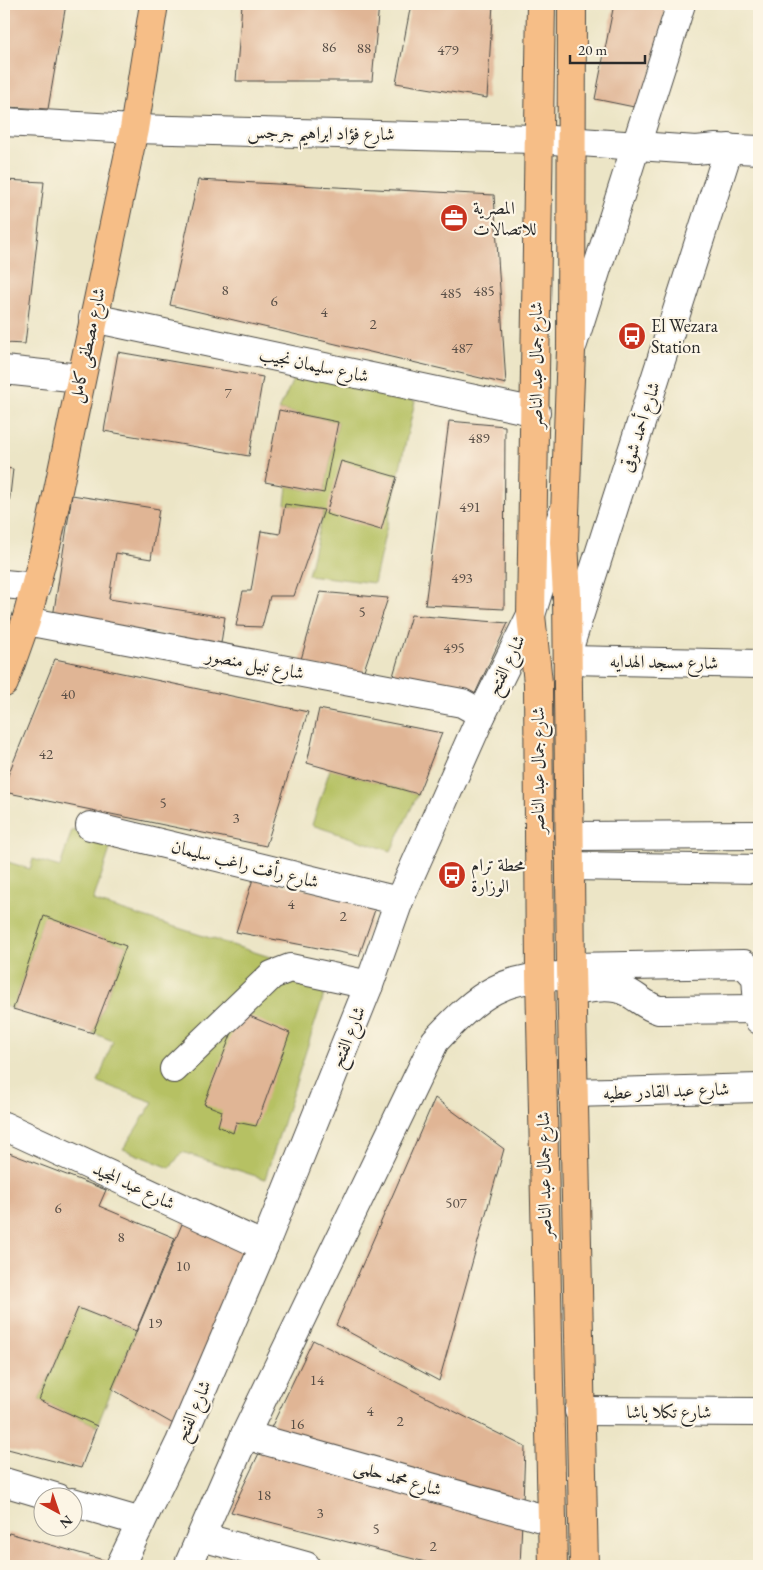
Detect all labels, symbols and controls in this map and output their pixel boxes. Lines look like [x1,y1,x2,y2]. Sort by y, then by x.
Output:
scale bar [570,32,646,64]
house number: 86 [322,37,336,56]
house number: 88 [357,38,371,57]
house number: 479 [437,40,459,59]
text: 20 m [578,40,607,59]
street label: شارع فؤاد ابراهيم جرجس [247,120,395,152]
place label: المصرية للاتصالات [473,196,537,240]
office icon: المصرية للاتصالات [439,203,469,233]
house number: 8 [221,280,229,299]
house number: 485 [473,281,495,300]
house number: 485 [440,283,462,302]
street label: شارع مصطفى كامل [63,285,114,405]
house number: 6 [270,291,278,310]
house number: 4 [320,302,328,321]
street label: شارع جمال عبد الناصر [524,302,551,430]
house number: 2 [369,314,377,333]
place label: El Wezara Station [651,314,719,358]
bus stop icon: El Wezara Station [617,321,647,351]
house number: 487 [451,338,474,357]
street label: شارع سليمان نجيب [256,342,371,391]
street label: شارع أحمد شوقى [613,378,669,476]
house number: 7 [224,383,232,402]
house number: 489 [468,428,490,447]
house number: 491 [459,497,481,516]
house number: 493 [451,568,473,587]
house number: 5 [358,602,366,621]
street label: شارع الفتح [481,631,535,701]
house number: 495 [443,638,465,657]
street label: شارع نبيل منصور [201,642,306,688]
street label: شارع مسجد الهدايه [609,649,719,678]
house number: 40 [61,684,75,703]
street label: شارع جمال عبد الناصر [526,707,553,835]
house number: 42 [39,744,54,763]
house number: 5 [159,793,167,812]
house number: 3 [232,808,240,827]
street label: شارع رأفت راغب سليمان [168,833,321,897]
place label: محطة ترام الوزارة [471,853,525,897]
bus stop icon: محطة ترام الوزارة [437,860,467,890]
house number: 4 [287,894,295,913]
house number: 2 [339,906,347,925]
street label: شارع الفتح [325,1003,375,1073]
street label: شارع عبد القادر عطيه [602,1077,730,1108]
street label: شارع جمال عبد الناصر [531,1111,560,1241]
street label: شارع عبد المجيد [88,1157,179,1218]
house number: 507 [445,1193,468,1212]
house number: 6 [54,1198,62,1217]
house number: 8 [117,1227,125,1246]
house number: 10 [176,1256,190,1275]
house number: 19 [148,1313,162,1332]
house number: 14 [310,1370,325,1389]
street label: شارع الفتح [169,1377,220,1447]
street label: شارع تكلا باشا [626,1400,712,1427]
house number: 4 [366,1401,374,1420]
house number: 2 [396,1411,404,1430]
house number: 16 [290,1414,304,1433]
street label: شارع محمد حلمى [351,1454,445,1505]
house number: 18 [257,1485,271,1504]
north arrow [32,1488,82,1538]
house number: 3 [316,1503,324,1522]
text: N [56,1511,76,1533]
house number: 5 [372,1519,380,1538]
house number: 2 [429,1536,437,1555]

